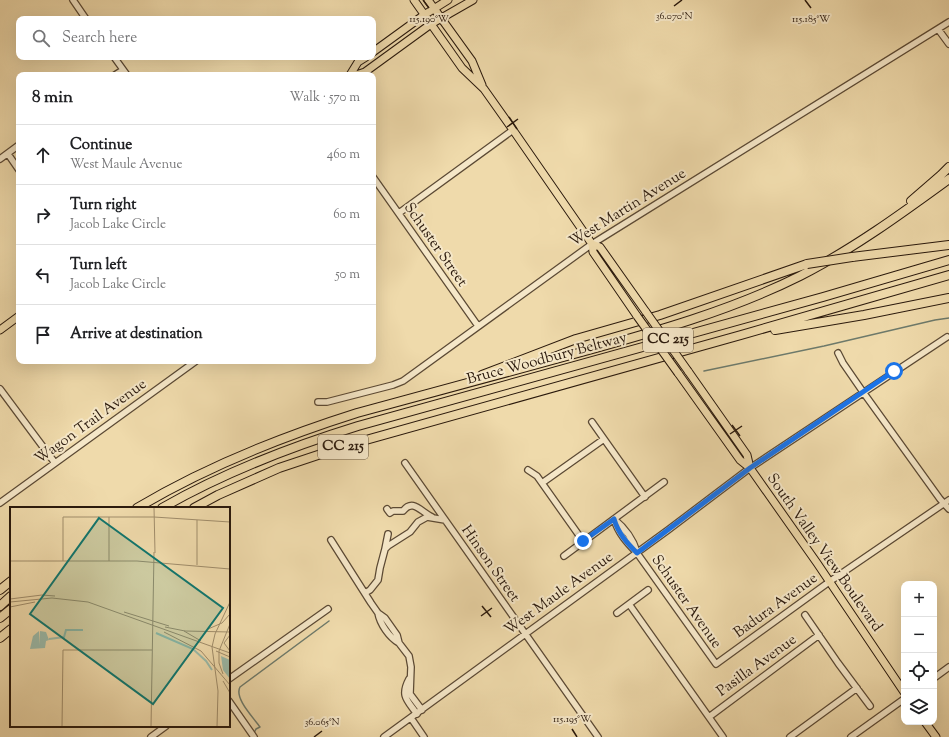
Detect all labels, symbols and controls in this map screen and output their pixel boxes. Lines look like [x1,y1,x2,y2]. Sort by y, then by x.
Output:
text: 36.070°N [656,9,692,24]
text: 115.190°W [409,12,449,27]
text: 115.185°W [792,12,830,27]
search box [16,16,376,60]
icon: search [30,27,52,49]
text: Search here [62,28,137,49]
text: 8 min [32,86,73,110]
text: Walk · 570 m [290,89,360,107]
text: Continue [70,135,132,156]
icon: ahead [32,144,54,166]
text: 460 m [327,146,360,164]
text: West Maule Avenue [70,156,183,174]
street label: West Martin Avenue [566,164,690,252]
text: Turn right [70,195,136,216]
street label: Schuster Street [398,199,472,291]
icon: right [32,204,54,226]
text: 60 m [333,206,360,224]
text: Jacob Lake Circle [70,216,166,234]
text: Turn left [70,255,127,276]
icon: left [32,264,54,286]
text: 50 m [335,266,360,284]
text: Jacob Lake Circle [70,276,166,294]
icon: arrive [32,324,54,346]
text: Arrive at destination [70,324,203,345]
street label: Bruce Woodbury Beltway [465,327,630,390]
road number: CC 215 [643,328,693,352]
route start [885,362,903,380]
street label: Wagon Trail Avenue [31,374,151,470]
road number: CC 215 [318,435,368,459]
street label: South Valley View Boulevard [761,470,887,637]
inset map [10,507,230,727]
street label: Hinson Street [456,521,524,607]
route end [574,532,592,550]
street label: West Maule Avenue [500,547,618,641]
street label: Schuster Avenue [646,551,726,653]
street label: Badura Avenue [730,568,822,644]
map controls [901,581,937,725]
button: + [901,581,937,617]
button: − [901,617,937,653]
street label: Pasilla Avenue [713,630,801,702]
button: locate [901,653,937,689]
button: layers [901,689,937,725]
text: 115.195°W [553,712,591,727]
text: 36.065°N [304,715,340,730]

